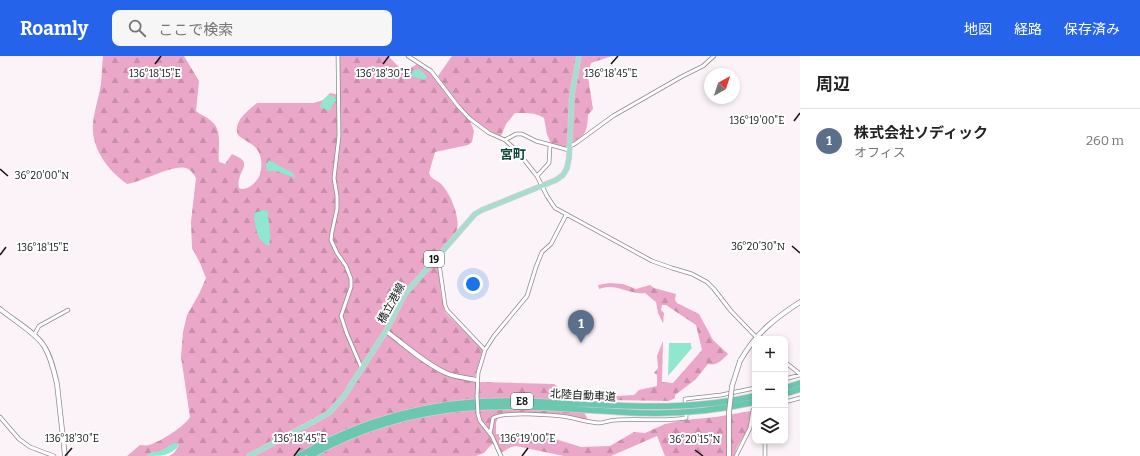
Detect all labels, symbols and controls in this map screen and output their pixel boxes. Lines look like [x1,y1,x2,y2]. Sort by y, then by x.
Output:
search box [112,10,392,46]
text: Roamly [20,17,88,40]
icon: search [126,17,148,39]
text: ここで検索 [158,21,233,39]
text: 地図 [964,21,992,38]
text: 経路 [1014,21,1042,38]
text: 保存済み [1064,21,1120,38]
text: 136°18'15"E [129,68,181,80]
text: 136°18'30"E [356,68,410,80]
text: 136°18'45"E [584,68,638,80]
north arrow [704,68,740,104]
text: 周辺 [816,74,850,95]
text: 136°19'00"E [730,115,784,127]
text: 株式会社ソディック [854,124,988,142]
text: 1 [826,133,832,148]
text: 260 m [1086,133,1124,148]
text: オフィス [854,145,906,160]
district label: 宮町 [500,147,526,162]
text: 36°20'00"N [15,170,69,182]
text: 36°20'30"N [731,241,785,253]
text: 136°18'15"E [17,242,69,254]
road number: 19 [424,251,444,267]
your location [463,274,483,294]
street label: 橋立港線 [375,281,408,326]
pin: 1 [568,310,594,343]
map controls [752,336,788,444]
button: + [752,336,788,372]
button: − [752,372,788,408]
street label: 北陸自動車道 [550,387,616,404]
road number: E8 [511,393,533,409]
button: layers [752,408,788,444]
text: 136°18'30"E [45,433,99,445]
text: 136°18'45"E [273,433,327,445]
text: 136°19'00"E [501,433,555,445]
text: 36°20'15"N [669,434,721,446]

